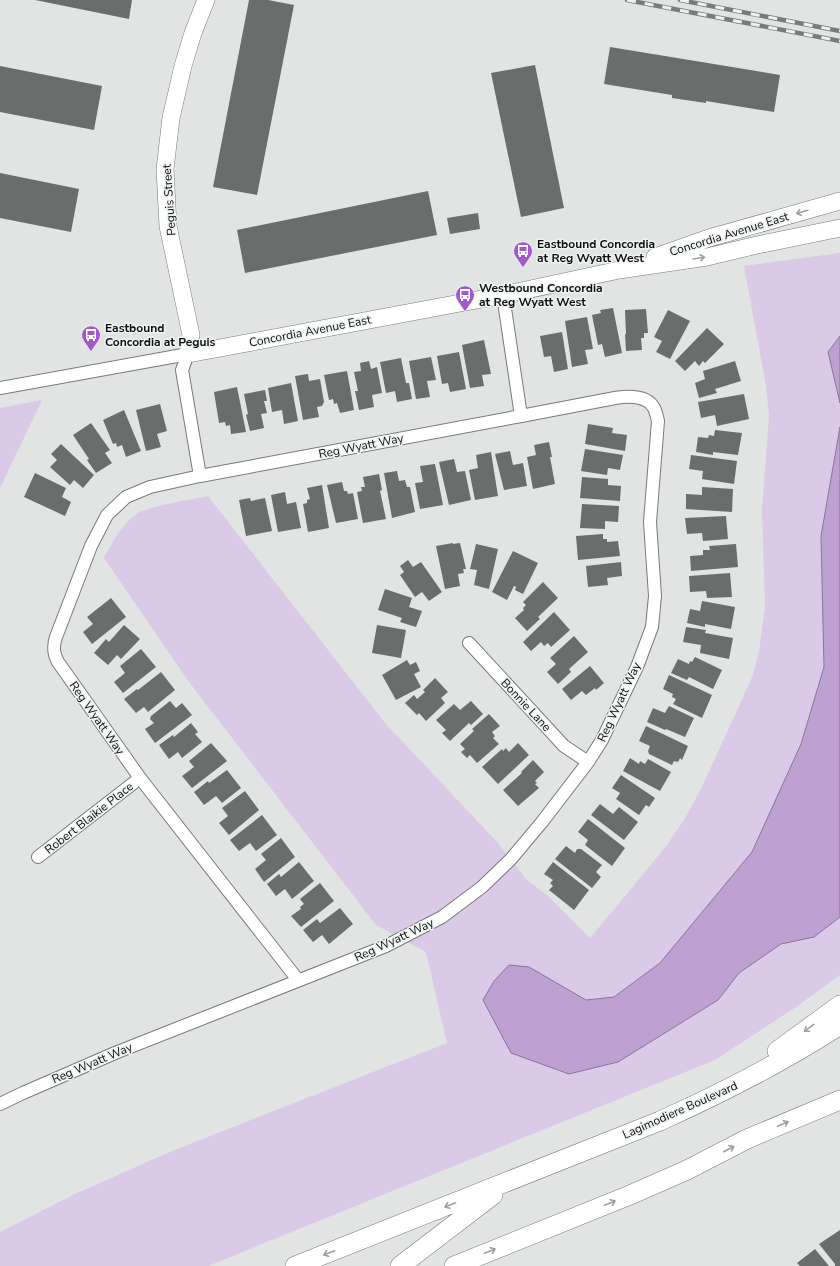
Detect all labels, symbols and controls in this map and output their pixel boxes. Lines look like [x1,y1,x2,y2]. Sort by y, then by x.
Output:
street label: Peguis Street [158,163,179,236]
street label: Concordia Avenue East [667,208,791,260]
one-way arrow [796,209,809,216]
place label: Eastbound Concordia at Reg Wyatt West [537,236,655,266]
bus stop icon: Eastbound Concordia at Reg Wyatt West [512,240,534,268]
one-way arrow [692,254,705,262]
place label: Westbound Concordia at Reg Wyatt West [479,280,603,310]
bus stop icon: Westbound Concordia at Reg Wyatt West [454,284,476,312]
street label: Concordia Avenue East [248,311,373,351]
place label: Eastbound Concordia at Peguis [105,320,215,350]
bus stop icon: Eastbound Concordia at Peguis [80,324,102,352]
street label: Reg Wyatt Way [317,430,406,462]
street label: Reg Wyatt Way [594,659,645,744]
street label: Bonnie Lane [497,675,555,735]
street label: Reg Wyatt Way [66,678,129,758]
street label: Robert Blaikie Place [41,778,137,858]
street label: Reg Wyatt Way [352,914,437,965]
one-way arrow [803,1024,814,1032]
street label: Reg Wyatt Way [49,1039,135,1087]
street label: Lagimodiere Boulevard [620,1077,740,1143]
one-way arrow [777,1120,789,1128]
one-way arrow [722,1145,734,1152]
one-way arrow [604,1198,616,1206]
one-way arrow [445,1201,457,1209]
one-way arrow [483,1247,495,1255]
one-way arrow [324,1249,336,1257]

